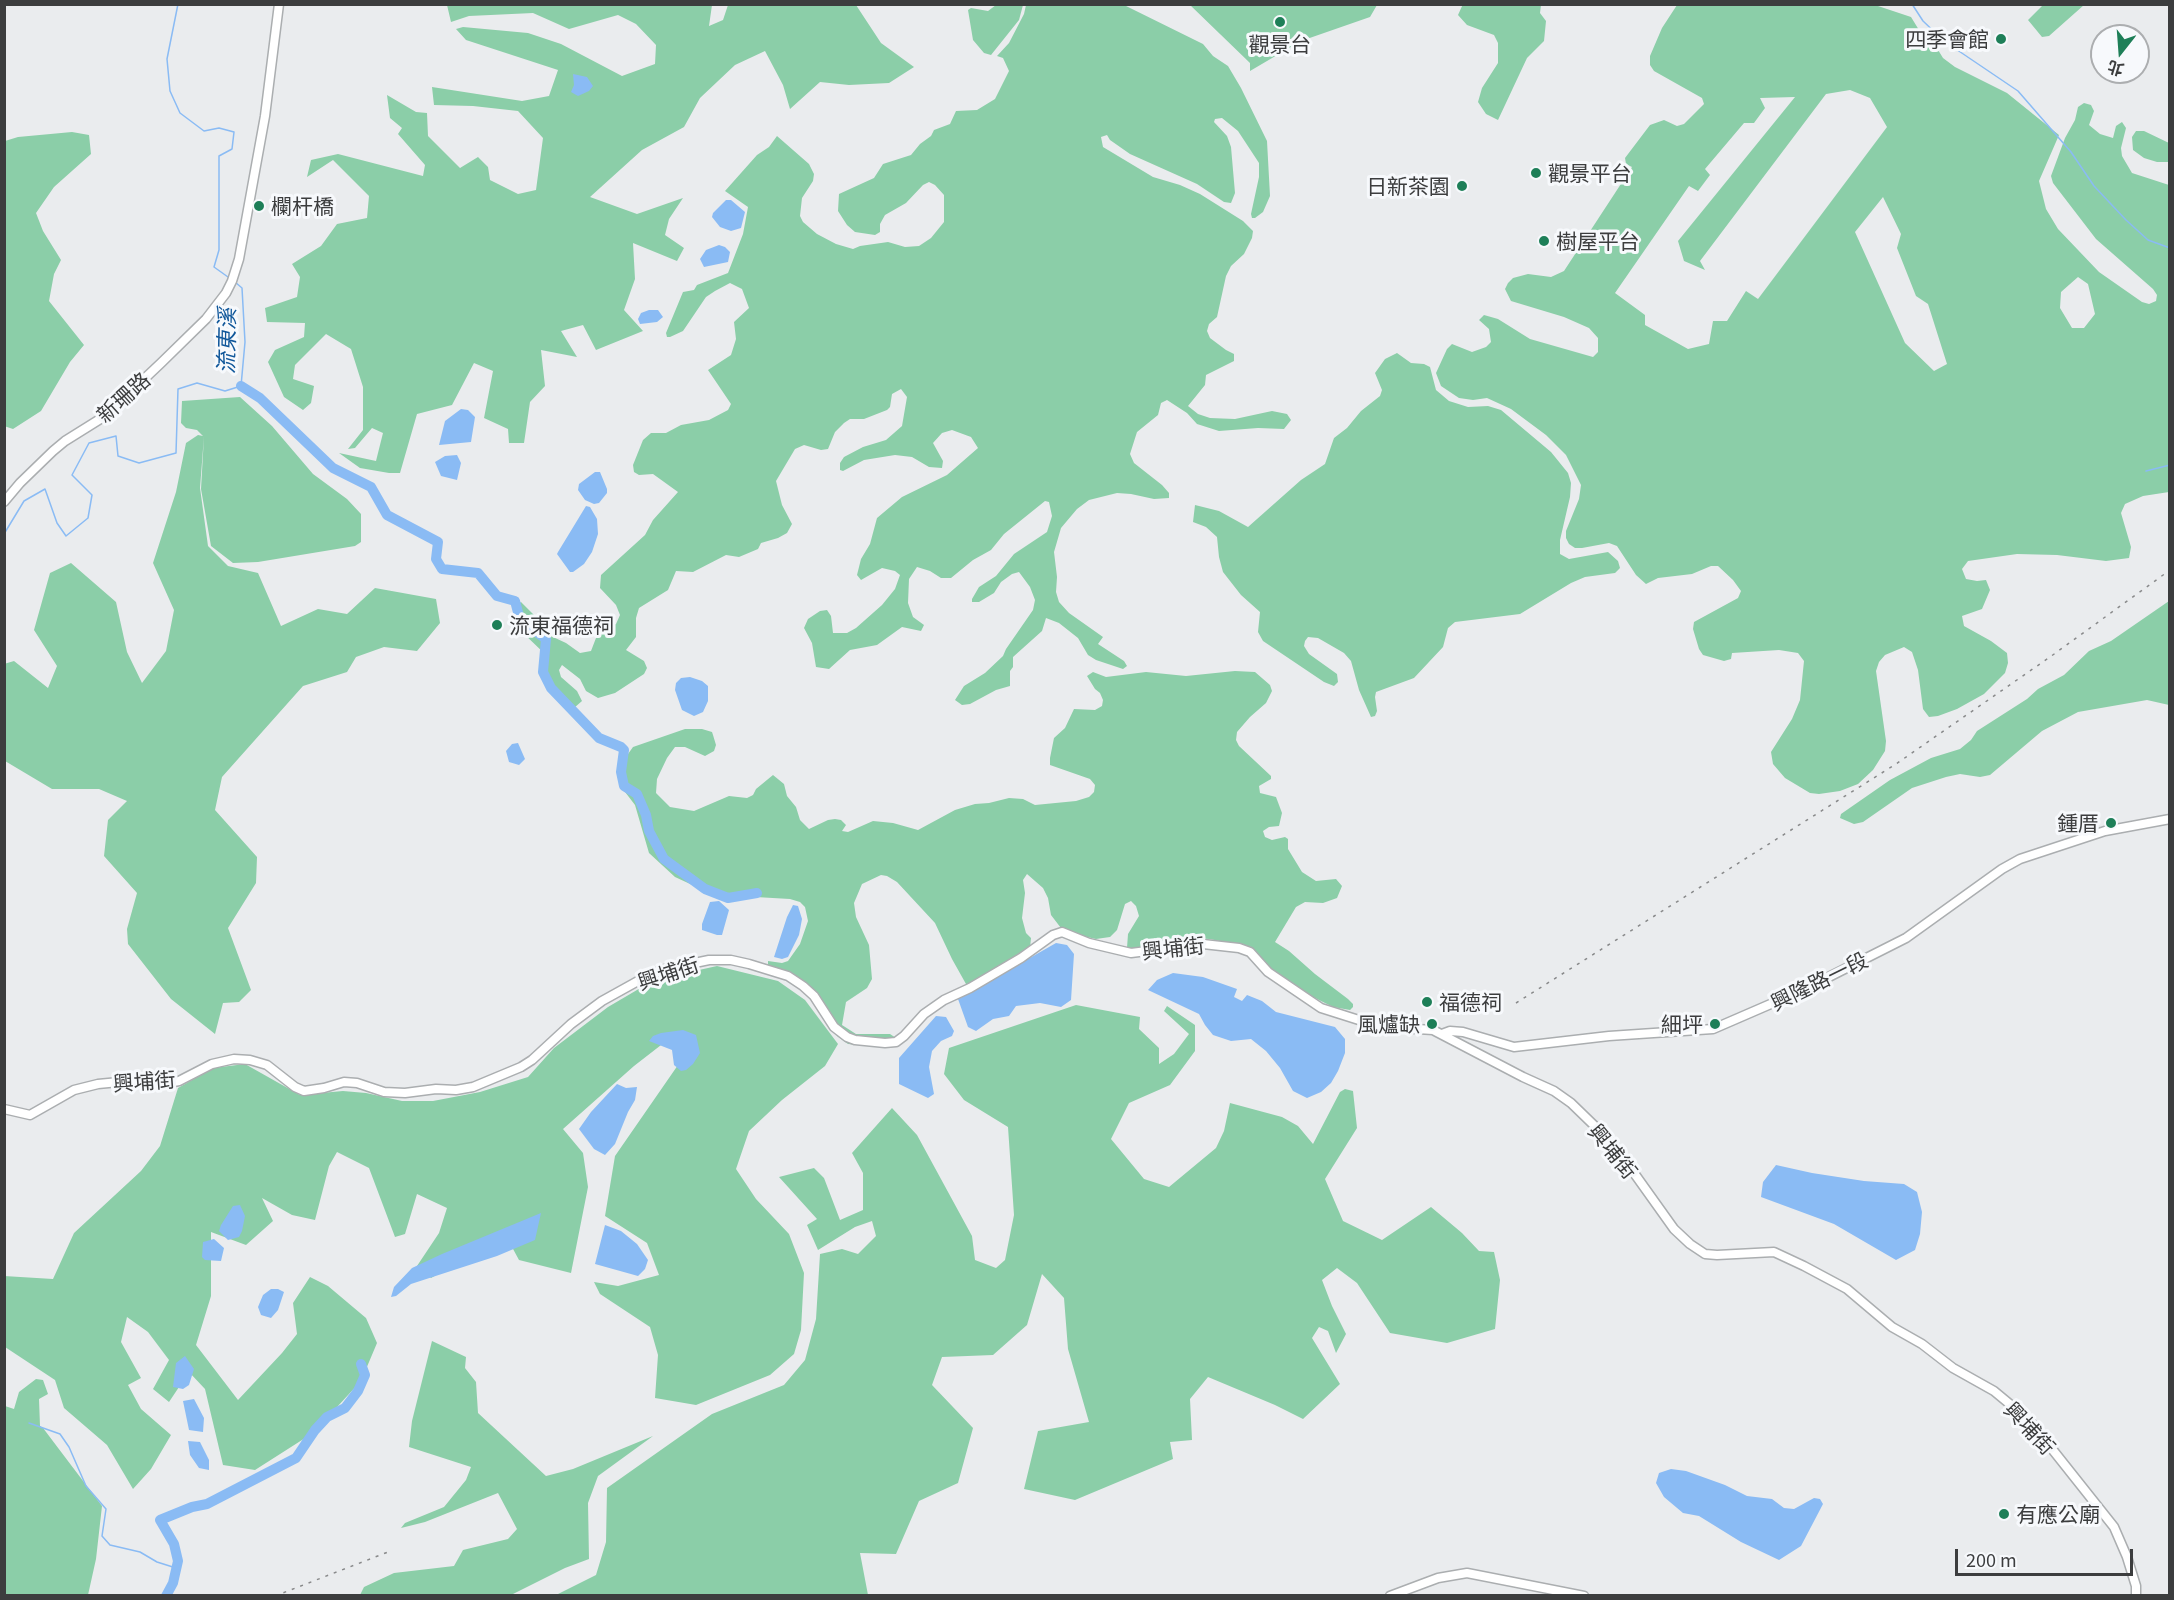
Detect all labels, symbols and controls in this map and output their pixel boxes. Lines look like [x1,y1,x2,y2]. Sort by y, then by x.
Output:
marker: 觀景台 [1273,15,1287,29]
north arrow [2090,24,2150,84]
place label: 四季會館 [1905,26,1989,52]
place label: 觀景台 [1249,31,1311,57]
marker: 四季會館 [1994,32,2008,46]
text: 北 [2104,55,2126,83]
place label: 觀景平台 [1548,160,1632,186]
marker: 觀景平台 [1529,166,1543,180]
place label: 日新茶園 [1366,173,1450,199]
marker: 日新茶園 [1455,179,1469,193]
place label: 欄杆橋 [271,193,334,219]
marker: 欄杆橋 [252,199,266,213]
place label: 樹屋平台 [1556,228,1640,254]
marker: 樹屋平台 [1537,234,1551,248]
water label: 流東溪 [212,308,240,374]
street label: 新珊路 [91,367,155,427]
place label: 流東福德祠 [509,612,614,638]
marker: 流東福德祠 [490,618,504,632]
place label: 鍾厝 [2057,810,2099,836]
marker: 鍾厝 [2104,816,2118,830]
street label: 興埔街 [1140,932,1206,964]
street label: 興隆路一段 [1766,947,1872,1015]
street label: 興埔街 [634,951,702,995]
place label: 福德祠 [1439,989,1502,1015]
marker: 福德祠 [1420,995,1434,1009]
place label: 風爐缺 [1357,1011,1420,1037]
place label: 細坪 [1661,1011,1703,1037]
marker: 風爐缺 [1425,1017,1439,1031]
marker: 細坪 [1708,1017,1722,1031]
street label: 興埔街 [112,1066,176,1096]
street label: 興埔街 [1583,1119,1643,1183]
street label: 興埔街 [1999,1396,2061,1460]
place label: 有應公廟 [2016,1501,2100,1527]
marker: 有應公廟 [1997,1507,2011,1521]
scale bar [1958,1537,2136,1575]
text: 200 m [1966,1546,2017,1572]

